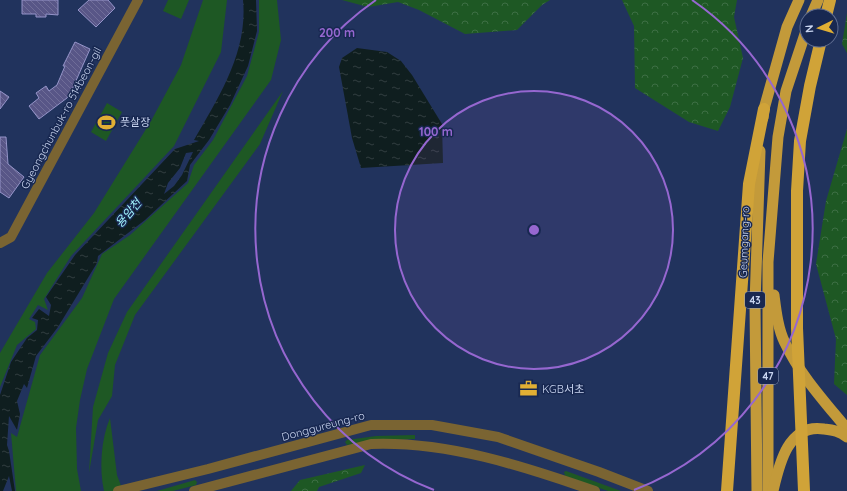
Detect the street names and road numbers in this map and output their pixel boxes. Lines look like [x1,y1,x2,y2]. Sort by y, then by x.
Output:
street label: Gyeongchunbuk-ro 514beon-gil [18,45,104,191]
street label: Geumgang-ro [736,206,752,278]
road number: 43 [745,292,765,308]
road number: 47 [758,368,778,384]
street label: Donggureung-ro [280,408,366,444]

